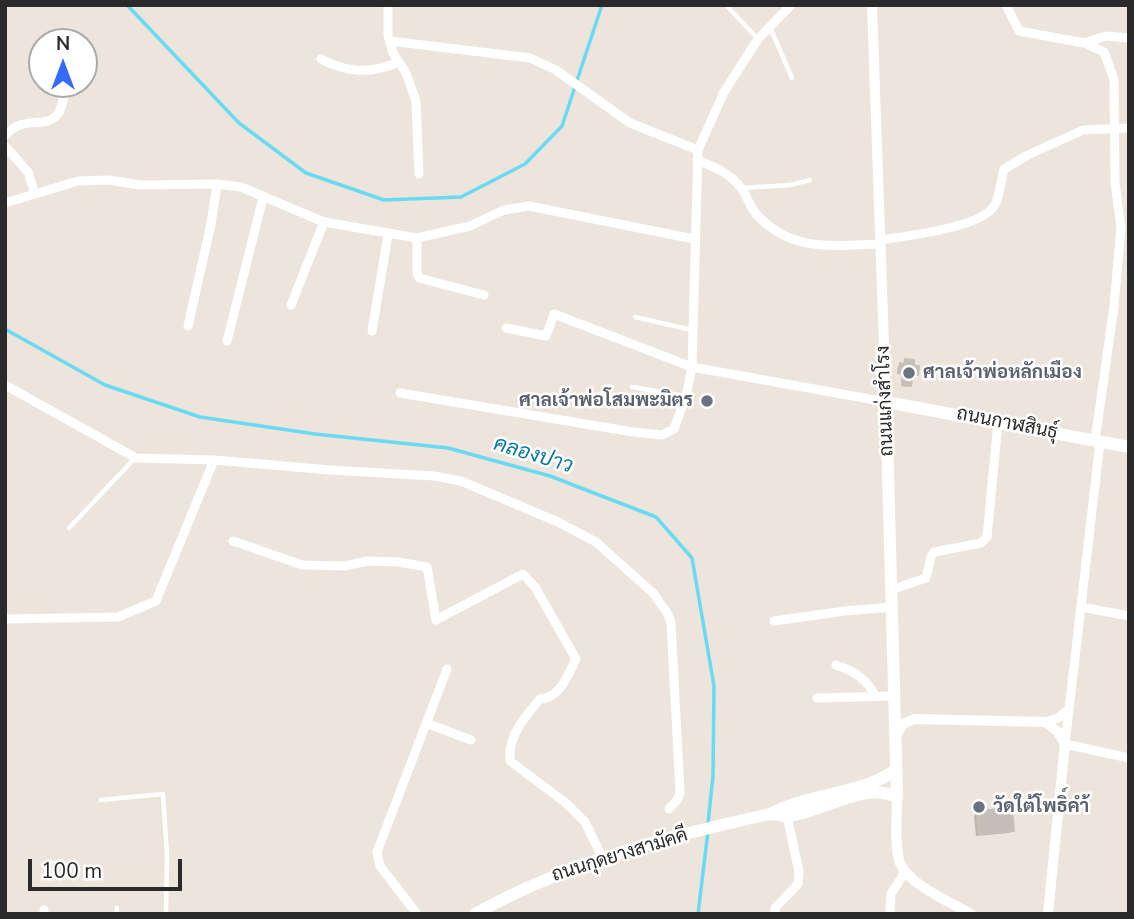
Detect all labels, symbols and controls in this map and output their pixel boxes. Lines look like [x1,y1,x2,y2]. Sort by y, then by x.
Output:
north arrow [28,28,98,98]
text: N [56,31,70,57]
street label: ถนนแก่งสำโรง [873,345,899,457]
place label: ศาลเจ้าพ่อหลักเมือง [923,362,1082,384]
marker: ศาลเจ้าพ่อหลักเมือง [901,365,917,381]
place label: ศาลเจ้าพ่อโสมพะมิตร [519,390,693,412]
marker: ศาลเจ้าพ่อโสมพะมิตร [699,393,715,409]
street label: ถนนกาฬสินธุ์ [955,403,1059,445]
water label: คลองปาว [490,432,576,480]
place label: วัดใต้โพธิ์คำ้ [993,796,1089,818]
marker: วัดใต้โพธิ์คำ้ [971,799,987,815]
street label: ถนนกุดยางสามัคคี [549,824,691,888]
scale bar [32,846,186,890]
text: 100 m [41,857,102,885]

